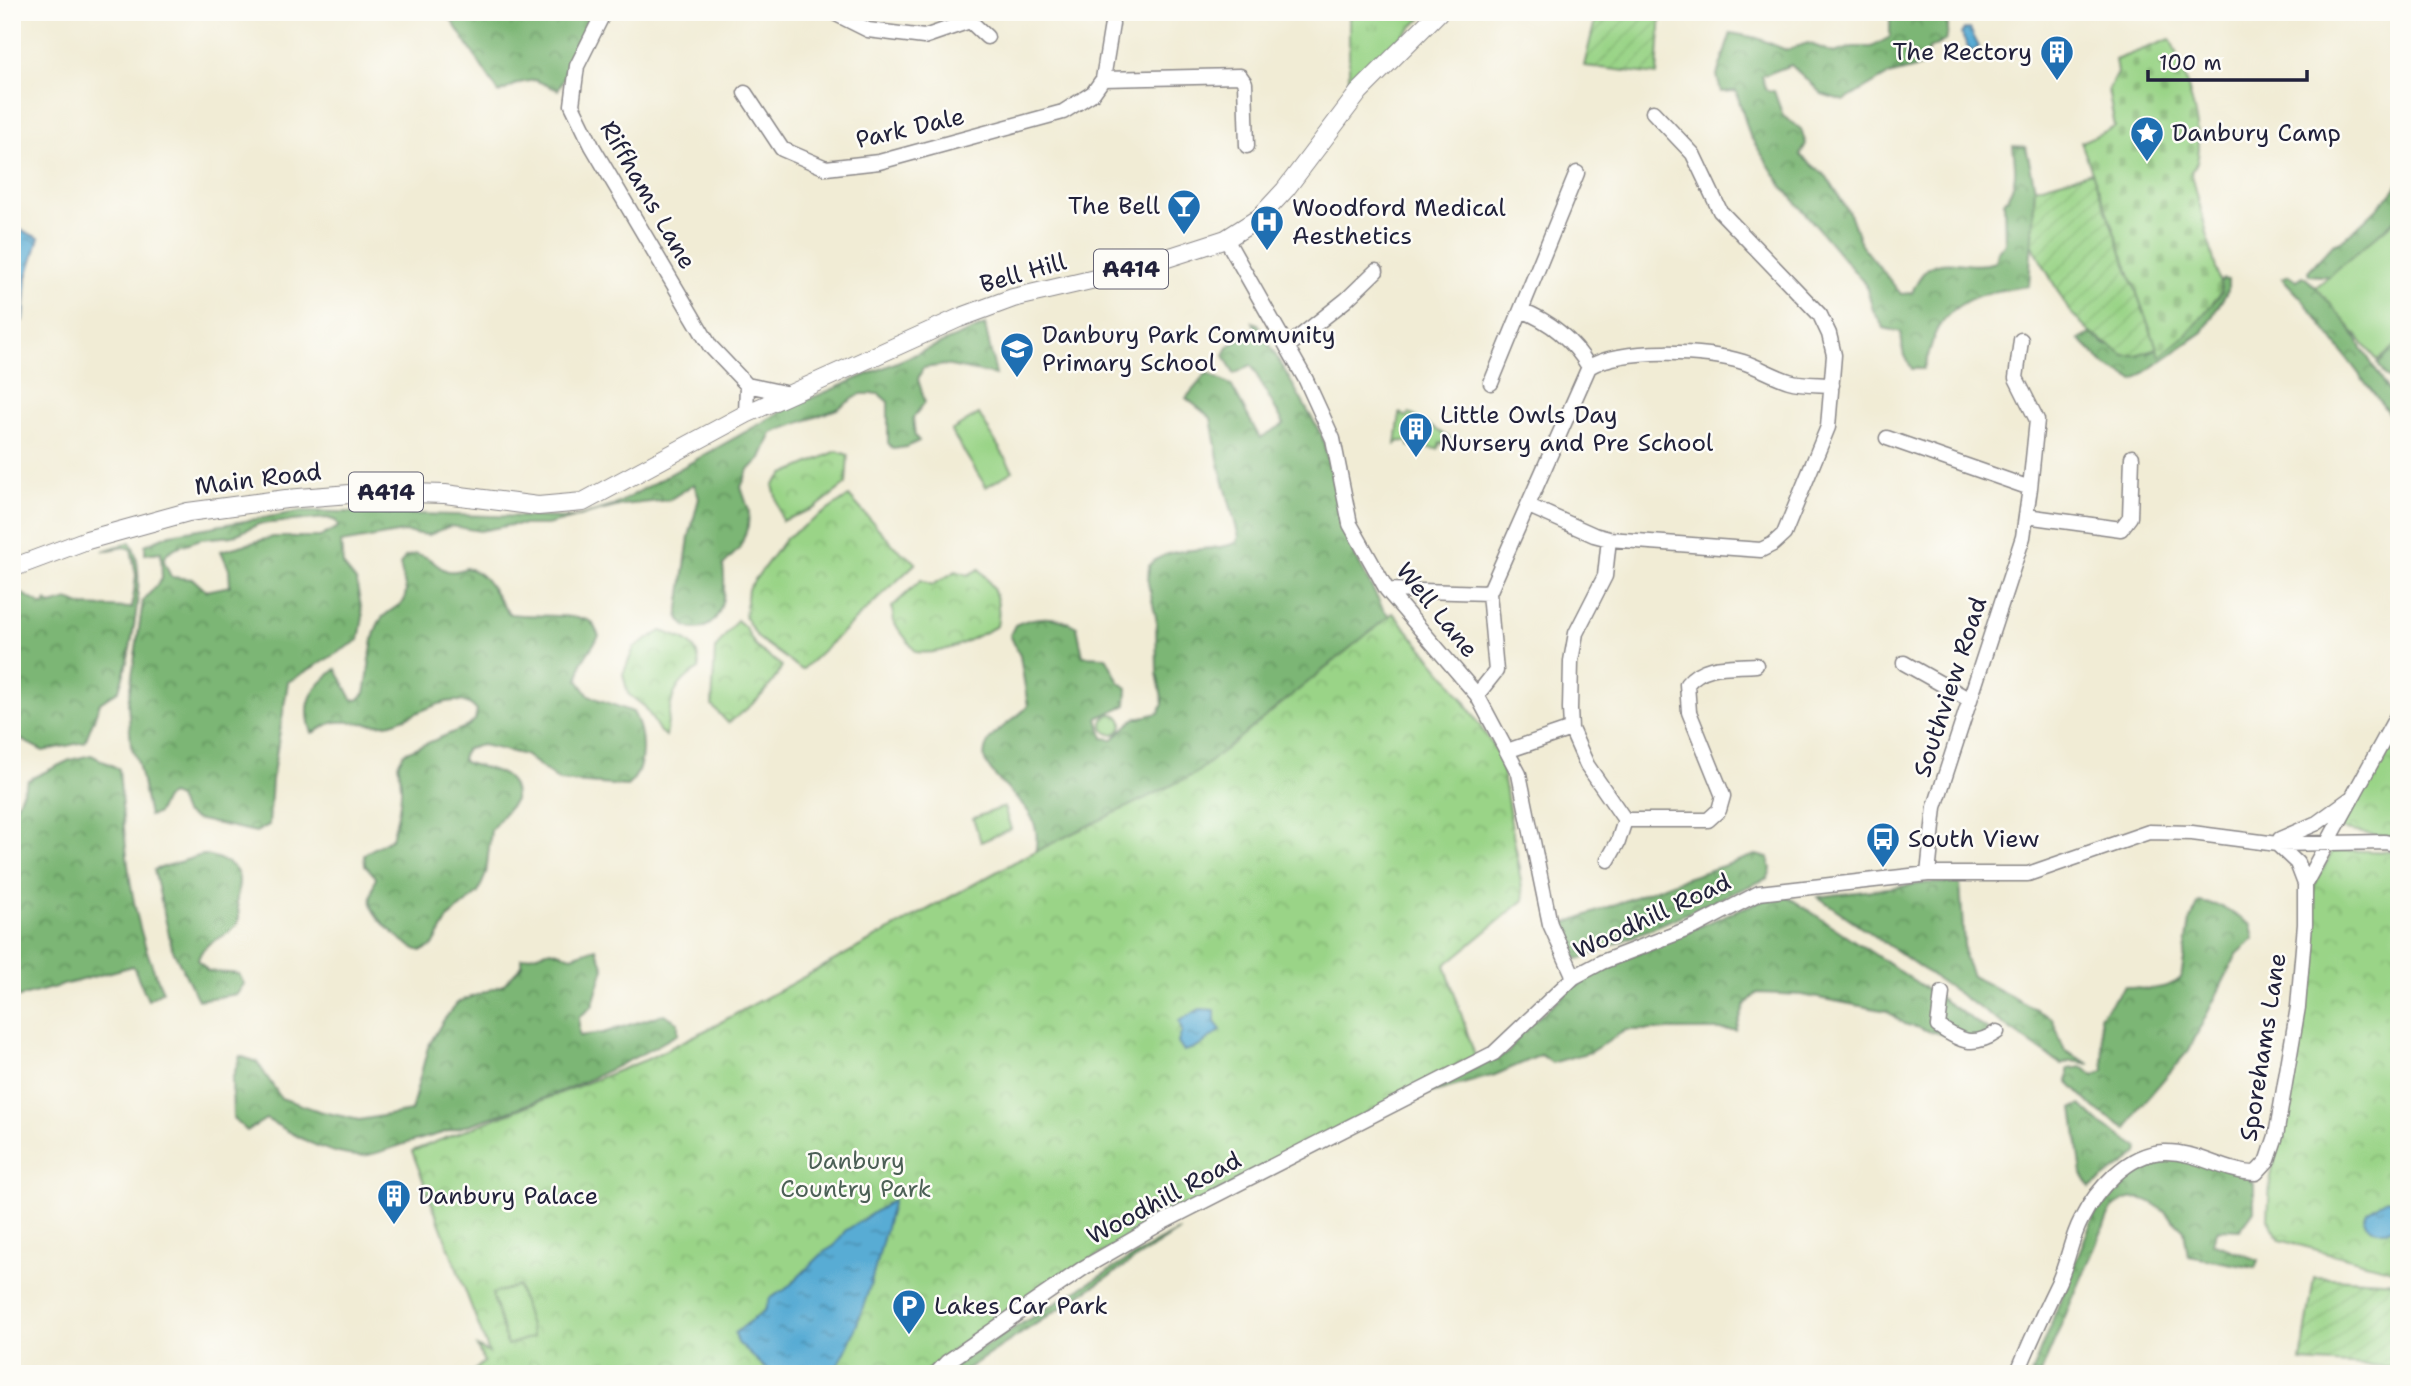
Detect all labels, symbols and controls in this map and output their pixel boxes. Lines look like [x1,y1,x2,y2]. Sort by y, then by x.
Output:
building icon: The Rectory [2038,33,2076,82]
place label: The Rectory [1892,36,2032,68]
scale bar [2148,38,2308,82]
text: 100 m [2159,49,2222,77]
street label: Park Dale [853,100,967,156]
place icon: Danbury Camp [2128,114,2166,163]
street label: Riffhams Lane [593,115,703,275]
place label: Danbury Camp [2172,117,2341,149]
bar icon: The Bell [1165,187,1203,236]
place label: The Bell [1068,190,1161,222]
place label: Woodford Medical Aesthetics [1292,192,1506,252]
hospital icon: Woodford Medical Aesthetics [1248,203,1286,252]
street label: Bell Hill [976,245,1071,301]
road number: A414 [1094,250,1168,288]
place label: Danbury Park Community Primary School [1042,319,1336,379]
school or university icon: Danbury Park Community Primary School [998,330,1036,379]
place label: Little Owls Day Nursery and Pre School [1440,399,1714,459]
building icon: Little Owls Day Nursery and Pre School [1397,410,1435,459]
street label: Main Road [193,455,323,503]
road number: A414 [349,472,423,512]
street label: Well Lane [1389,556,1485,664]
street label: Southview Road [1906,593,1994,781]
bus stop icon: South View [1864,820,1902,869]
place label: South View [1908,823,2039,855]
street label: Woodhill Road [1568,865,1736,967]
street label: Sporehams Lane [2232,951,2294,1143]
street label: Woodhill Road [1081,1144,1247,1252]
park label: Danbury Country Park [780,1145,932,1205]
building icon: Danbury Palace [375,1177,413,1226]
place label: Danbury Palace [418,1180,598,1212]
parking icon: Lakes Car Park [890,1287,928,1336]
place label: Lakes Car Park [934,1290,1108,1322]

